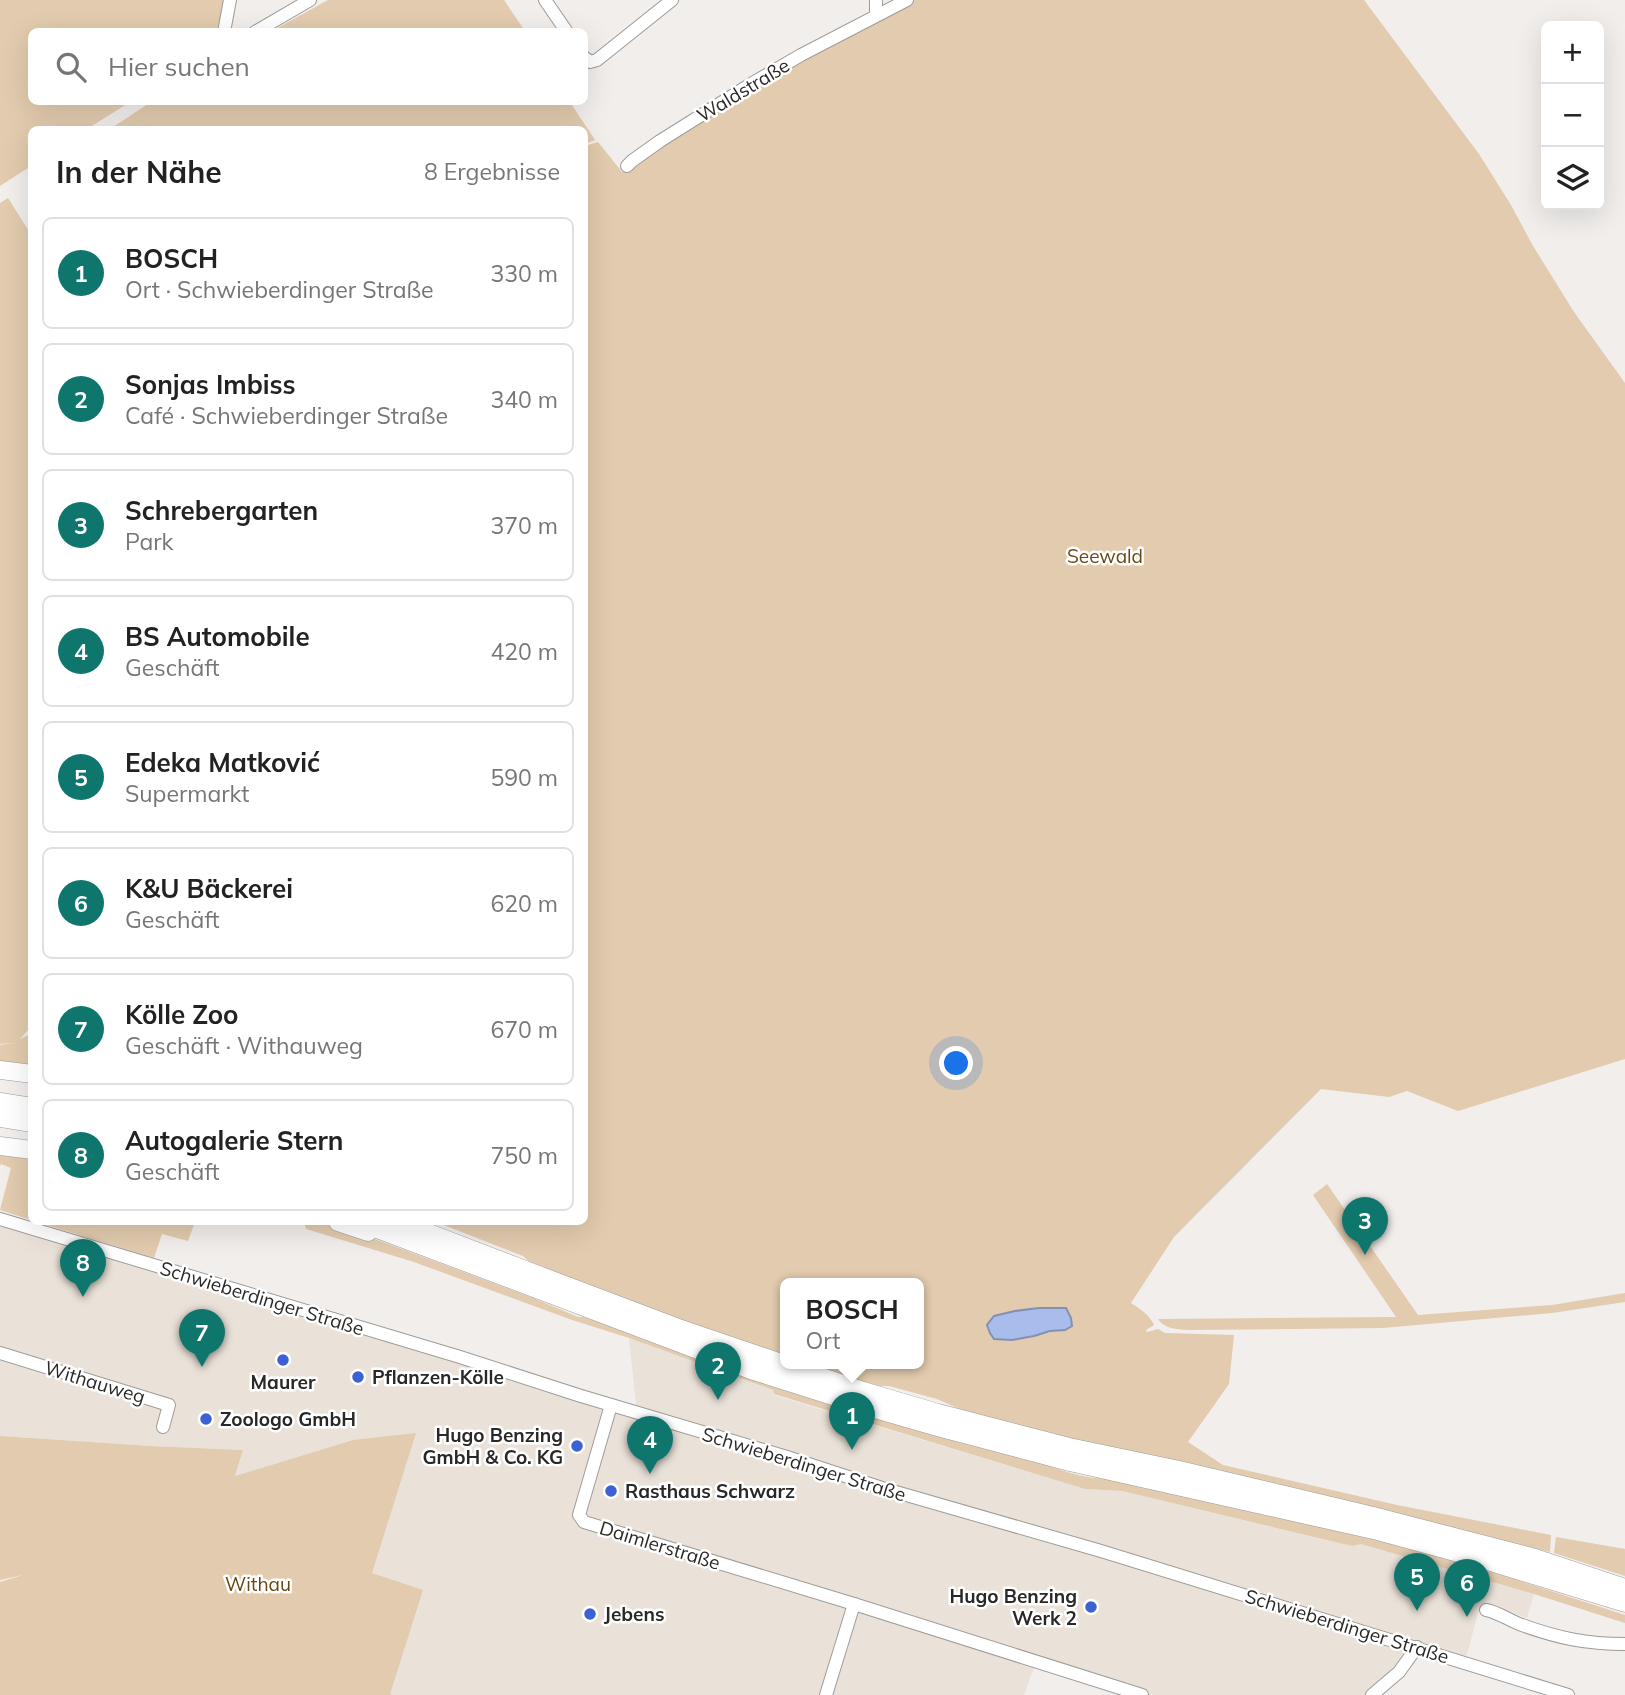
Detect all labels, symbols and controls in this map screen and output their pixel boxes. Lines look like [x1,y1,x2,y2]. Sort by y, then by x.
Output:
map controls [1541,21,1604,210]
button: + [1541,21,1604,84]
search box [28,28,588,105]
icon: search [52,48,90,86]
text: Hier suchen [108,50,250,83]
street label: Waldstraße [692,53,794,127]
button: − [1541,84,1604,147]
button: layers [1541,147,1604,210]
text: In der Nähe [56,153,222,191]
text: 8 Ergebnisse [424,157,560,186]
text: BOSCH [125,242,218,275]
text: 1 [74,259,88,288]
text: 330 m [490,259,558,288]
text: Ort · Schwieberdinger Straße [125,275,434,304]
text: Sonjas Imbiss [125,368,296,401]
text: 2 [74,385,88,414]
text: 340 m [490,385,558,414]
text: Café · Schwieberdinger Straße [125,401,448,430]
text: Schrebergarten [125,494,318,527]
text: 3 [74,511,88,540]
text: 370 m [490,511,558,540]
text: Park [125,527,173,556]
park label: Seewald [1067,544,1143,568]
text: BS Automobile [125,620,310,653]
text: 4 [74,637,88,666]
text: 420 m [490,637,558,666]
text: Geschäft [125,653,220,682]
text: Edeka Matković [125,746,320,779]
text: 5 [74,763,88,792]
text: 590 m [490,763,558,792]
text: Supermarkt [125,779,249,808]
text: K&U Bäckerei [125,872,293,905]
text: 6 [74,889,88,918]
text: 620 m [490,889,558,918]
text: Geschäft [125,905,220,934]
text: Kölle Zoo [125,998,239,1031]
text: 7 [74,1015,88,1044]
text: 670 m [490,1015,558,1044]
text: Geschäft · Withauweg [125,1031,363,1060]
your location [939,1046,973,1080]
text: Autogalerie Stern [125,1124,343,1157]
text: 8 [74,1141,88,1170]
text: 750 m [490,1141,558,1170]
text: Geschäft [125,1157,220,1186]
pin: 3 [1342,1197,1388,1255]
pin: 8 [60,1239,106,1297]
street label: Schwieberdinger Straße [157,1256,367,1340]
popup [780,1278,924,1369]
text: BOSCH [805,1293,899,1326]
pin: 7 [179,1309,225,1367]
text: Ort [805,1326,840,1355]
pin: 2 [695,1342,741,1400]
marker: Maurer [275,1352,291,1368]
street label: Withauweg [42,1355,148,1409]
place label: Pflanzen-Kölle [372,1365,504,1389]
marker: Pflanzen-Kölle [350,1369,366,1385]
place label: Maurer [251,1370,316,1394]
pin: 1 [829,1392,875,1450]
place label: Zoologo GmbH [220,1407,356,1431]
marker: Zoologo GmbH [198,1411,214,1427]
pin: 4 [627,1416,673,1474]
street label: Schwieberdinger Straße [699,1422,909,1506]
place label: Hugo Benzing GmbH & Co. KG [423,1423,563,1469]
marker: Hugo Benzing GmbH & Co. KG [569,1438,585,1454]
place label: Rasthaus Schwarz [625,1479,795,1503]
marker: Rasthaus Schwarz [603,1483,619,1499]
street label: Daimlerstraße [597,1515,723,1575]
pin: 5 [1394,1553,1440,1611]
pin: 6 [1444,1559,1490,1617]
park label: Withau [225,1572,291,1596]
place label: Hugo Benzing Werk 2 [949,1584,1077,1630]
street label: Schwieberdinger Straße [1242,1584,1452,1668]
marker: Hugo Benzing Werk 2 [1083,1599,1099,1615]
place label: Jebens [604,1602,664,1626]
marker: Jebens [582,1606,598,1622]

